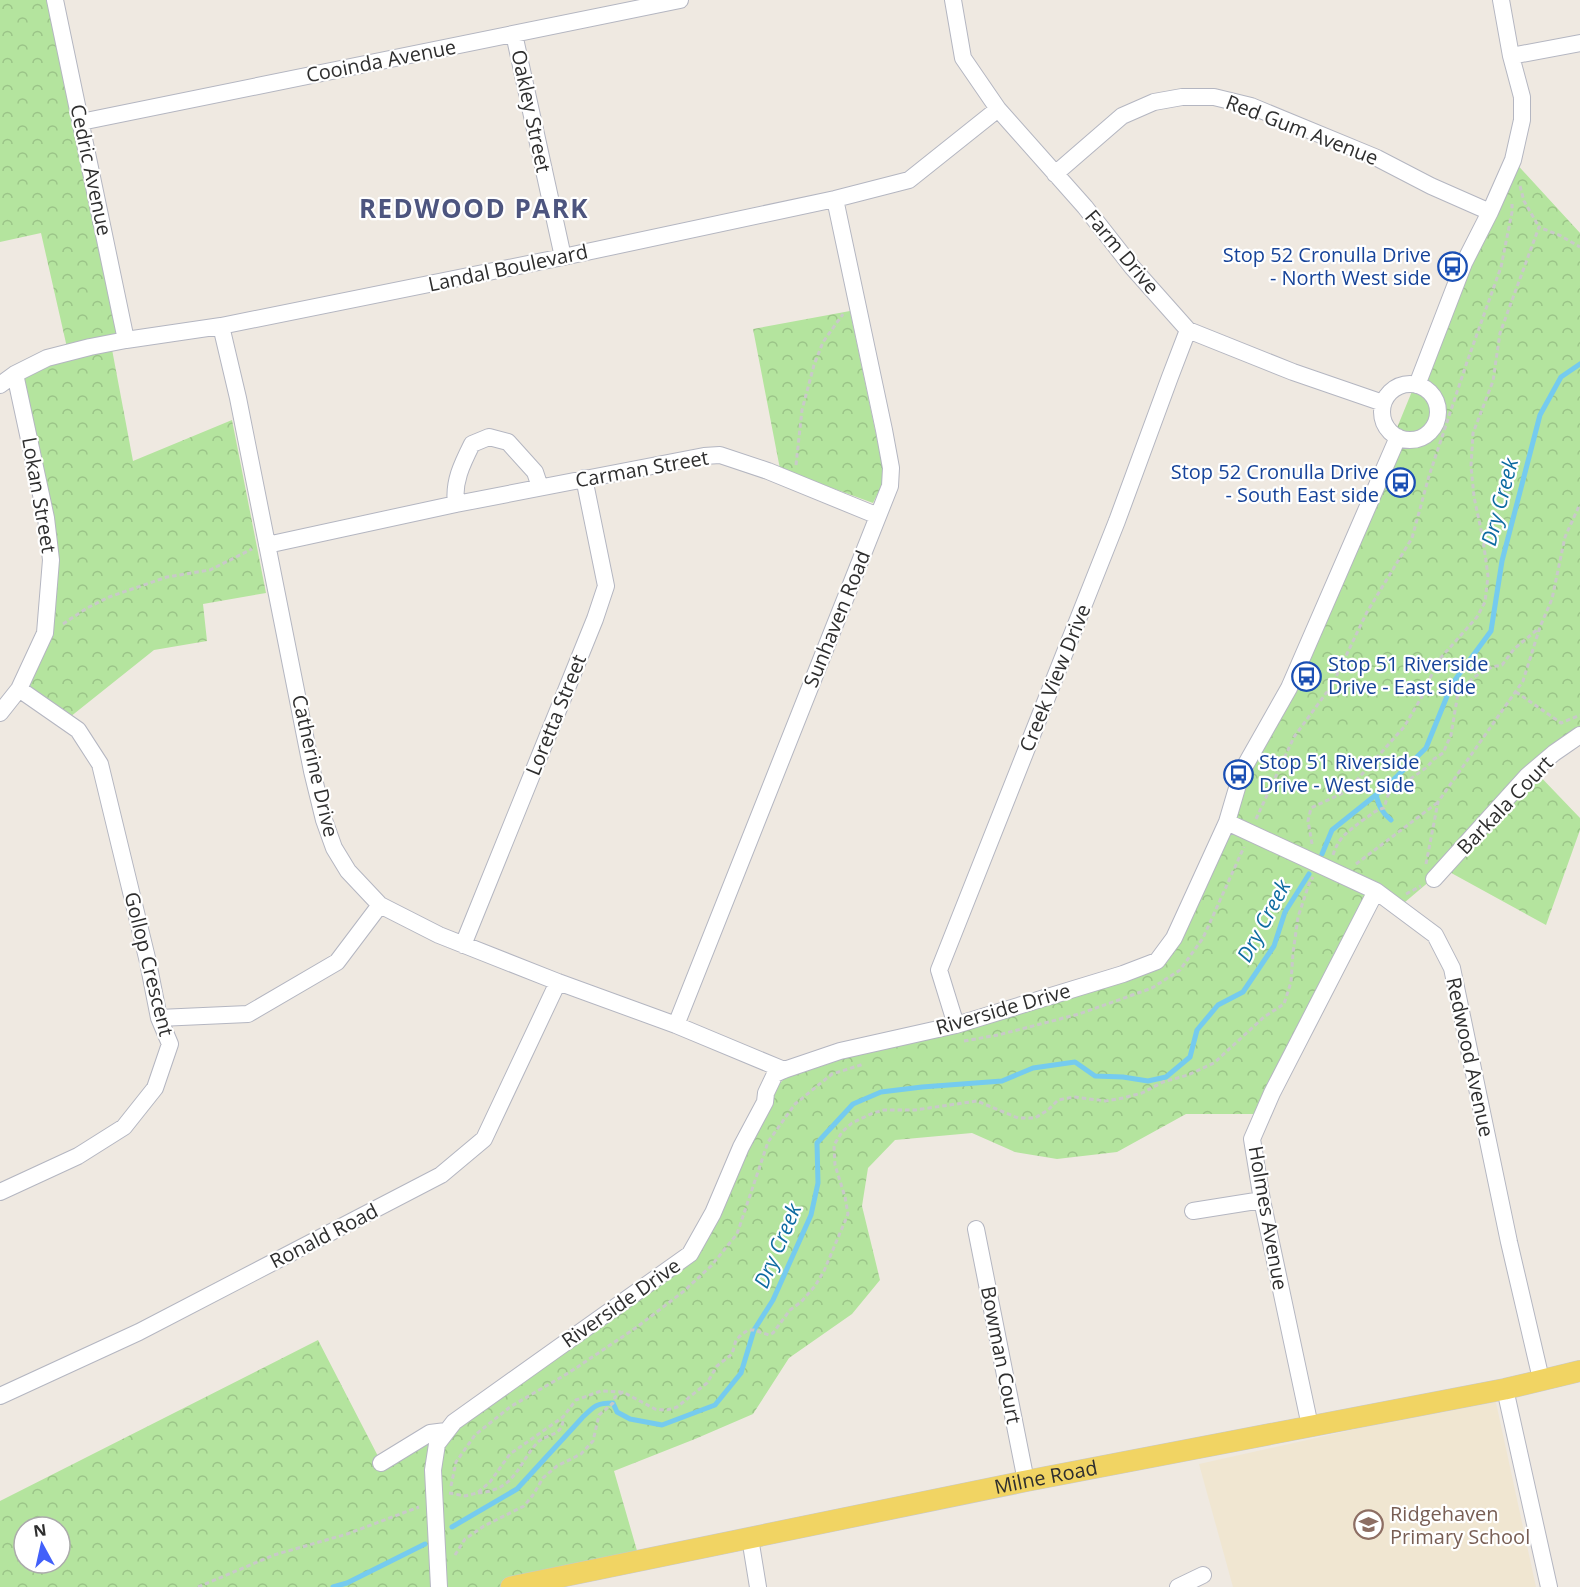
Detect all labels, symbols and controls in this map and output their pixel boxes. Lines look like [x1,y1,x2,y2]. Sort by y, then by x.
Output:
street label: Cooinda Avenue [304,33,458,88]
street label: Oakley Street [505,47,558,175]
street label: Red Gum Avenue [1222,88,1382,171]
street label: Cedric Avenue [64,102,119,238]
district label: REDWOOD PARK [359,190,589,226]
street label: Farm Drive [1079,204,1166,300]
street label: Landal Boulevard [426,237,590,298]
place label: Stop 52 Cronulla Drive - North West side [1223,241,1431,291]
bus stop icon: Stop 52 Cronulla Drive - North West side [1436,250,1468,282]
street label: Lokan Street [16,435,63,555]
street label: Carman Street [573,444,711,494]
water label: Dry Creek [1474,454,1524,548]
place label: Stop 52 Cronulla Drive - South East side [1171,458,1379,508]
bus stop icon: Stop 52 Cronulla Drive - South East side [1384,467,1416,499]
street label: Sunhaven Road [797,546,876,691]
street label: Creek View Drive [1013,600,1096,756]
street label: Loretta Street [519,650,592,779]
place label: Stop 51 Riverside Drive - East side [1328,650,1488,700]
bus stop icon: Stop 51 Riverside Drive - East side [1291,660,1323,692]
street label: Catherine Drive [286,692,345,840]
place label: Stop 51 Riverside Drive - West side [1259,748,1419,798]
street label: Barkala Court [1451,749,1559,860]
bus stop icon: Stop 51 Riverside Drive - West side [1222,758,1254,790]
water label: Dry Creek [1230,874,1297,967]
street label: Gollop Crescent [118,889,180,1039]
street label: Redwood Avenue [1440,975,1501,1139]
street label: Riverside Drive [932,976,1073,1041]
street label: Holmes Avenue [1243,1144,1294,1292]
street label: Ronald Road [265,1197,382,1274]
water label: Dry Creek [747,1198,808,1292]
street label: Riverside Drive [556,1252,685,1354]
street label: Bowman Court [975,1284,1028,1426]
street label: Milne Road [992,1454,1100,1500]
place label: Ridgehaven Primary School [1390,1500,1530,1550]
school or university icon: Ridgehaven Primary School [1353,1509,1385,1541]
north arrow [12,1515,72,1575]
text: N [32,1518,48,1542]

